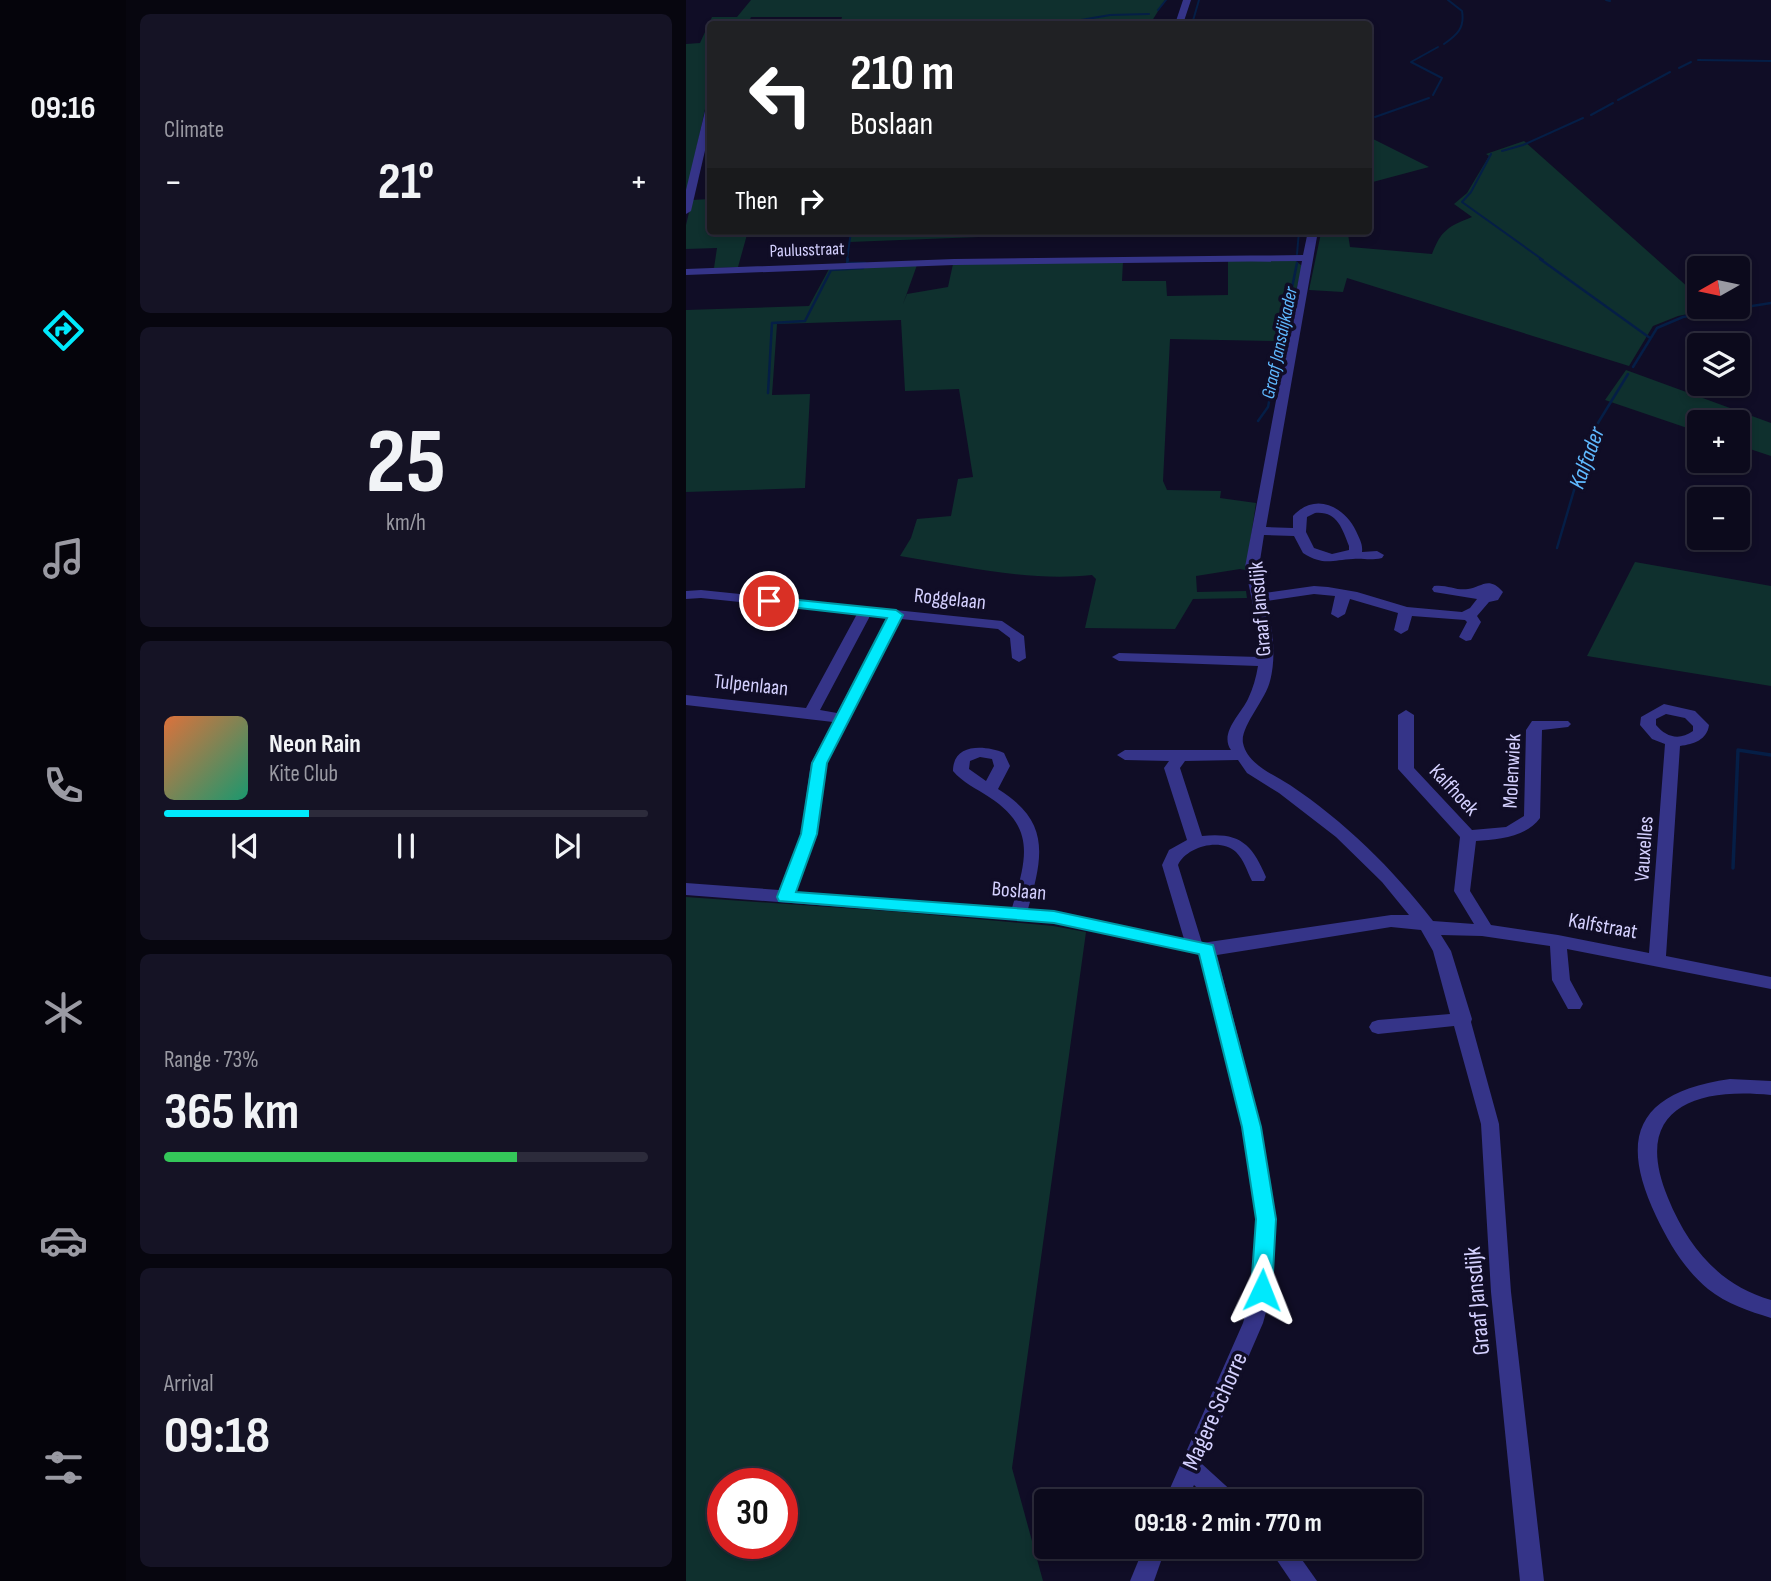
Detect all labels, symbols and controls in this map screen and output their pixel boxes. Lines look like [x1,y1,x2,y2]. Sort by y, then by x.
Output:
text: 210 m [850,45,954,104]
icon: left [735,49,826,140]
text: 09:16 [30,89,96,128]
text: Boslaan [850,105,933,144]
text: Climate [164,116,224,144]
text: 21° [378,151,434,214]
text: − [164,160,183,205]
text: + [629,160,648,205]
icon: right [792,182,830,220]
text: Then [735,186,778,217]
street label: Paulusstraat [769,238,845,262]
north arrow [1687,256,1750,318]
map controls [1687,256,1750,550]
water label: Graaf Jansdijkader [1257,284,1303,401]
icon: directions [39,306,88,355]
button: layers [1687,333,1750,396]
text: 25 [366,409,446,518]
button: + [1687,410,1750,473]
water label: Kalfader [1563,422,1612,493]
button: − [1687,487,1750,550]
text: km/h [386,509,426,537]
icon: music [39,534,88,583]
street label: Graaf Jansdijk [1243,561,1277,657]
pin [739,571,799,631]
icon: arrive [750,582,788,620]
street label: Roggelaan [913,583,987,615]
street label: Tulpenlaan [712,669,790,701]
text: Neon Rain [269,729,361,760]
street label: Molenwiek [1498,733,1526,809]
street label: Kalfhoek [1424,759,1484,821]
text: Kite Club [269,760,338,788]
icon: phone [39,761,88,810]
street label: Vauxelles [1629,815,1659,883]
icon: previous [226,827,264,865]
icon: pause [387,827,425,865]
icon: next [548,827,586,865]
street label: Boslaan [991,876,1047,906]
street label: Kalfstraat [1567,908,1639,944]
icon: climate [39,988,88,1037]
text: Range · 73% [164,1046,259,1074]
text: 365 km [164,1081,299,1144]
icon: car [39,1216,88,1265]
street label: Graaf Jansdijk [1458,1246,1496,1356]
position arrow [1225,1253,1299,1327]
street label: Magere Schorre [1176,1348,1254,1474]
text: Arrival [164,1370,213,1398]
text: 09:18 [164,1405,270,1468]
icon: filters [39,1443,88,1492]
speed limit sign: 30 [707,1468,798,1559]
text: 09:18 · 2 min · 770 m [1134,1508,1322,1539]

